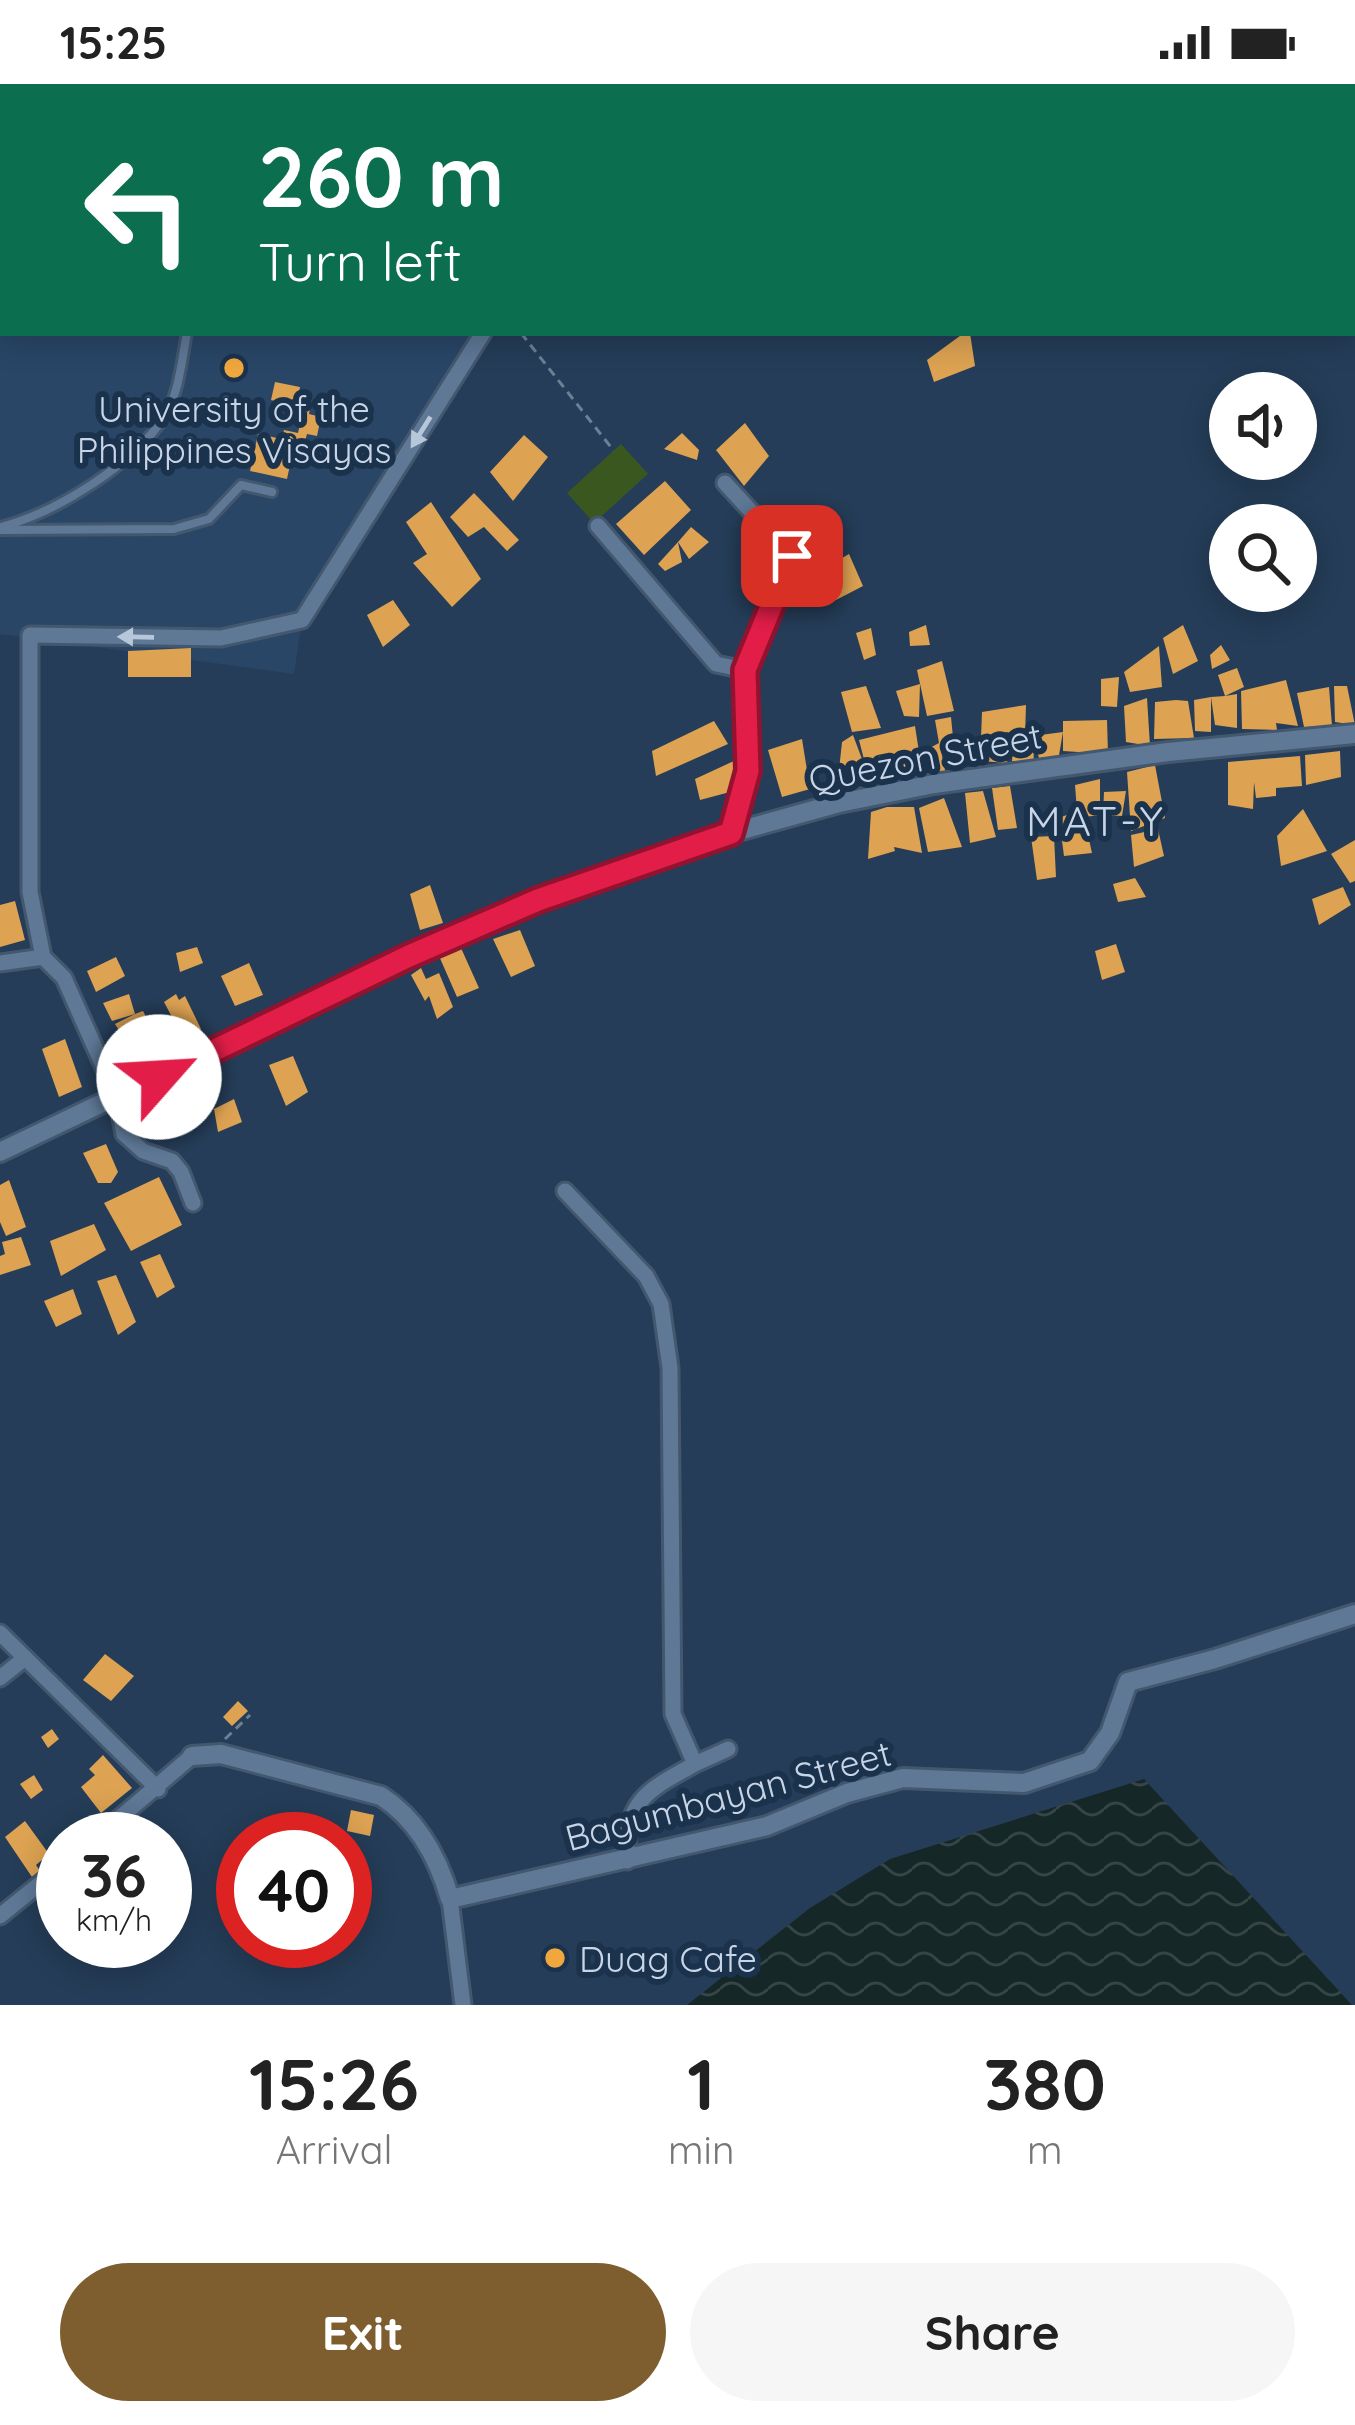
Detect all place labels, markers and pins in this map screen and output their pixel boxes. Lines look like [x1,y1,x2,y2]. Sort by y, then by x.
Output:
marker: University of the Philippines Visayas [221,355,247,381]
place label: University of the Philippines Visayas [77,386,391,472]
pin [741,505,843,607]
place label: Duag Cafe [579,1936,757,1981]
marker: Duag Cafe [542,1945,568,1971]

